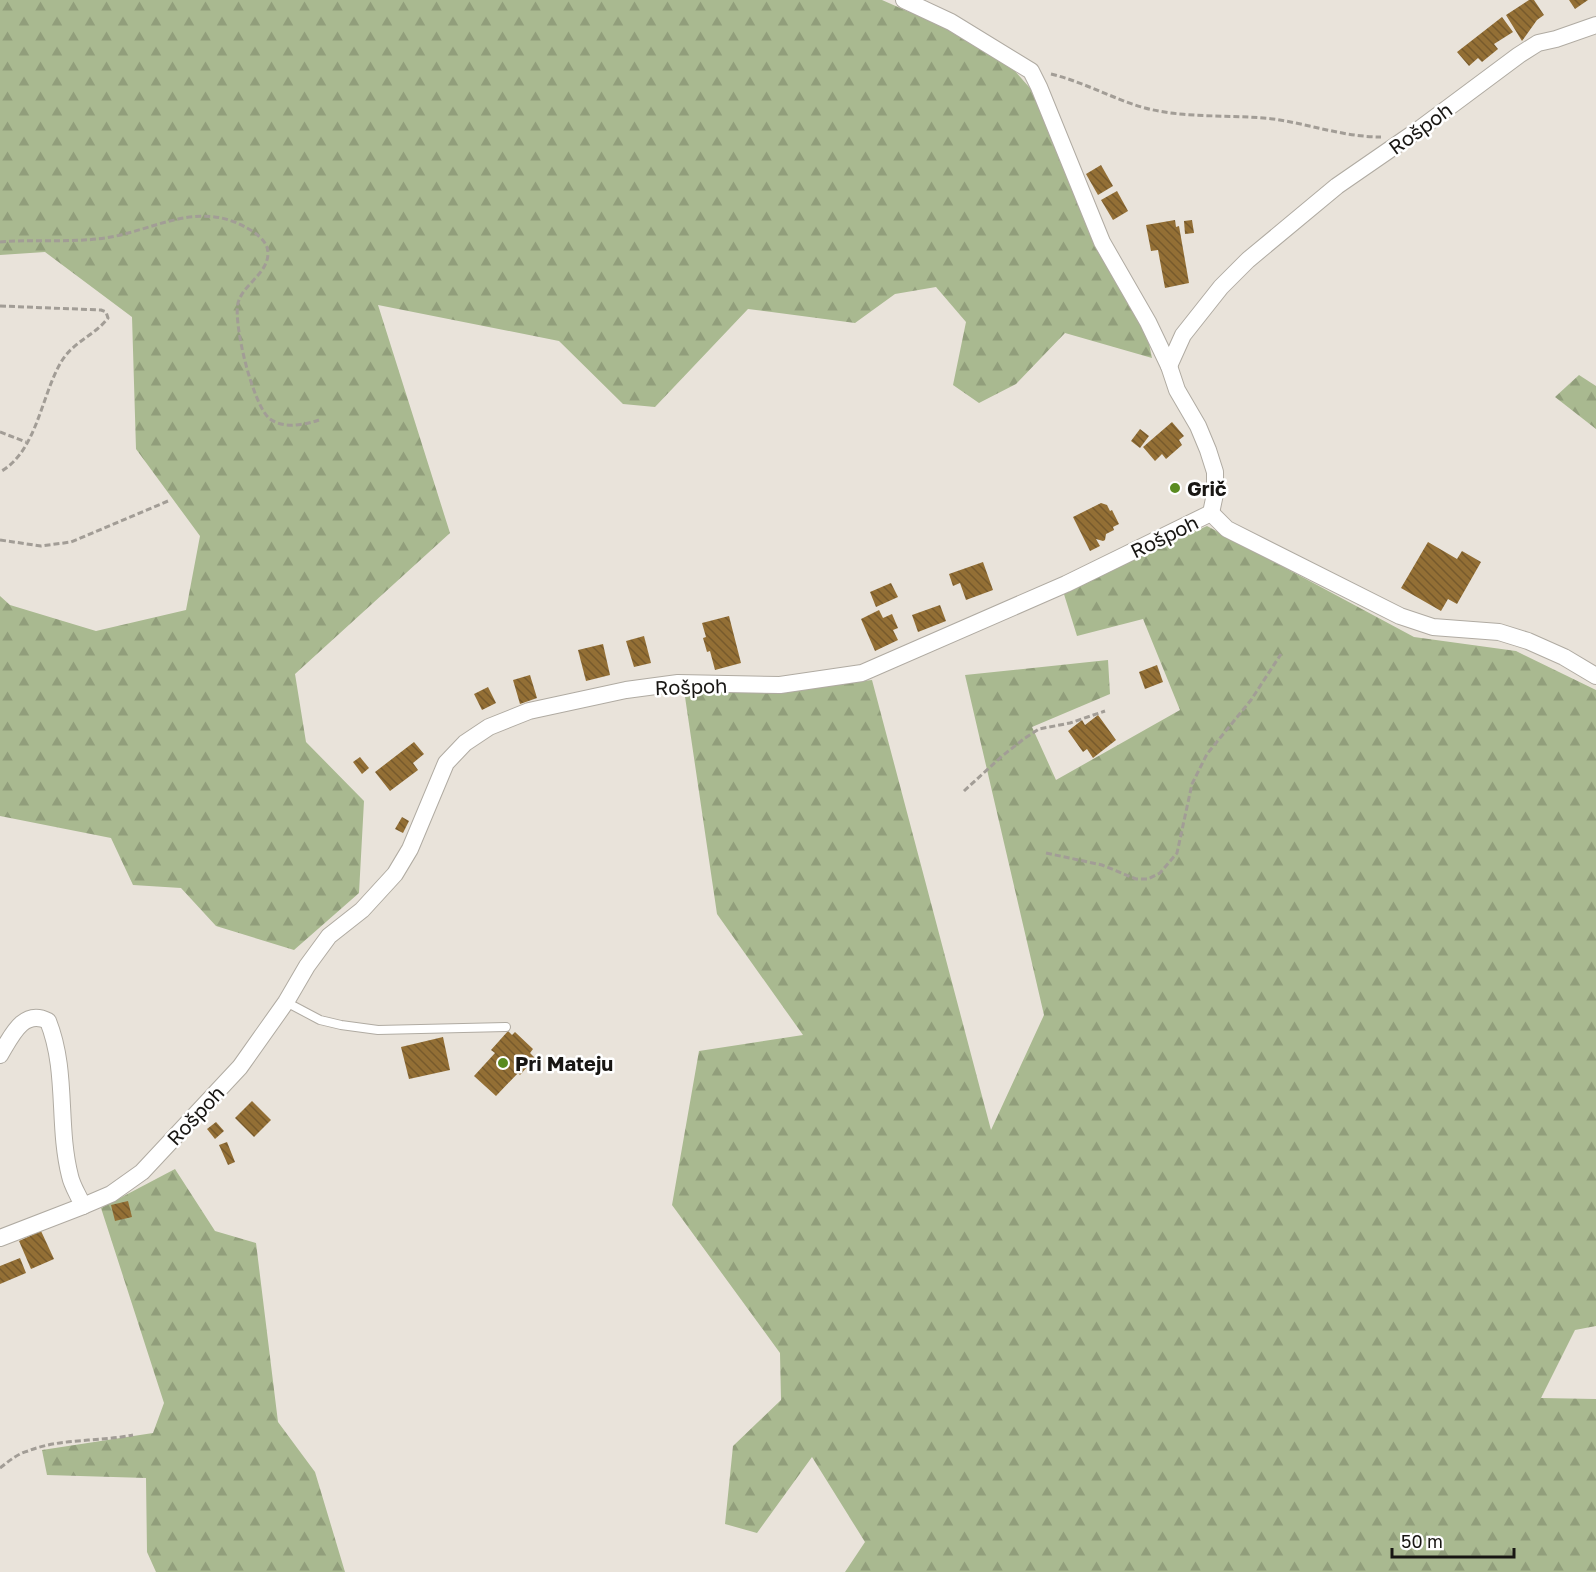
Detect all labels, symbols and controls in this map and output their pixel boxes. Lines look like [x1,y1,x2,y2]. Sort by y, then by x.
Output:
street label: Rošpoh [1384,97,1456,159]
place label: Grič [1187,476,1226,500]
marker: Grič [1168,481,1182,495]
street label: Rošpoh [1126,509,1202,563]
street label: Rošpoh [654,673,728,699]
place label: Pri Mateju [515,1051,613,1075]
marker: Pri Mateju [496,1056,510,1070]
street label: Rošpoh [161,1080,229,1150]
scale bar [1392,1521,1514,1559]
text: 50 m [1401,1530,1443,1552]

